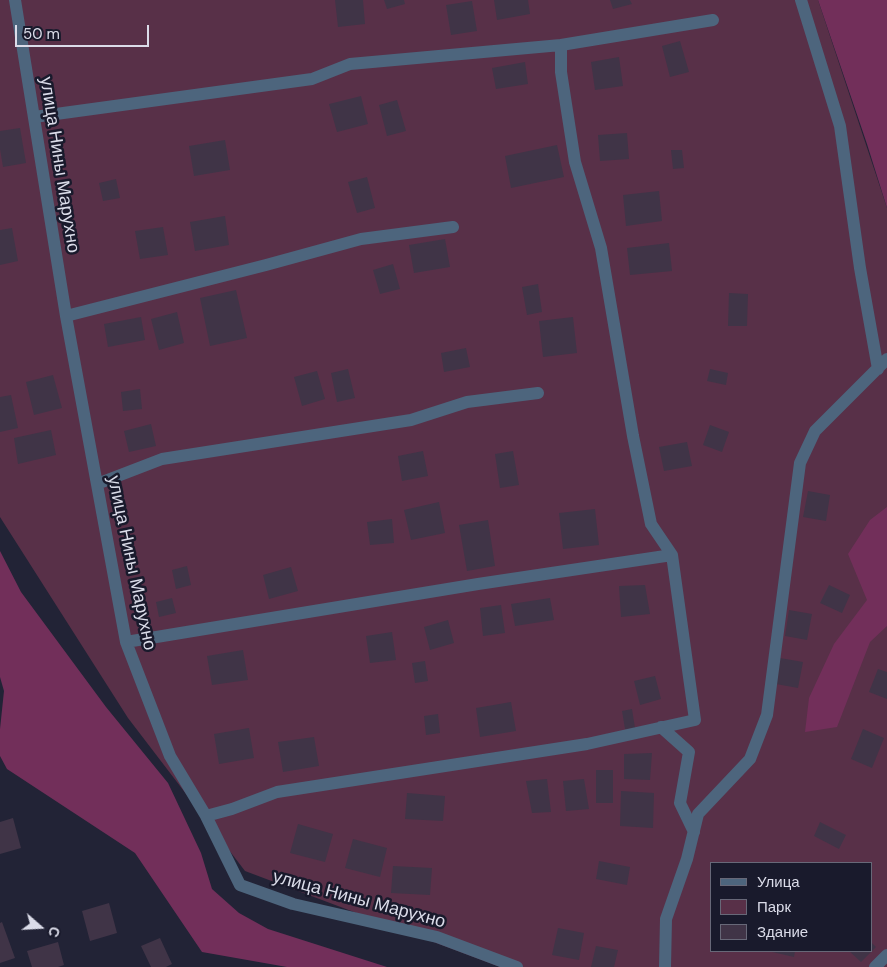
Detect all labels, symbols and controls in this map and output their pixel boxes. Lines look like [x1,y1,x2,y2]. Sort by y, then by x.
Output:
scale bar [18,15,151,47]
text: 50 m [23,24,60,44]
street label: улица Нины Марухно [34,75,84,255]
street label: улица Нины Марухно [102,474,160,652]
legend [710,862,872,952]
street label: улица Нины Марухно [270,867,448,933]
text: Улица [757,872,800,892]
text: Парк [757,897,791,917]
north arrow [15,902,65,952]
text: Здание [757,922,808,942]
text: С [44,924,64,940]

